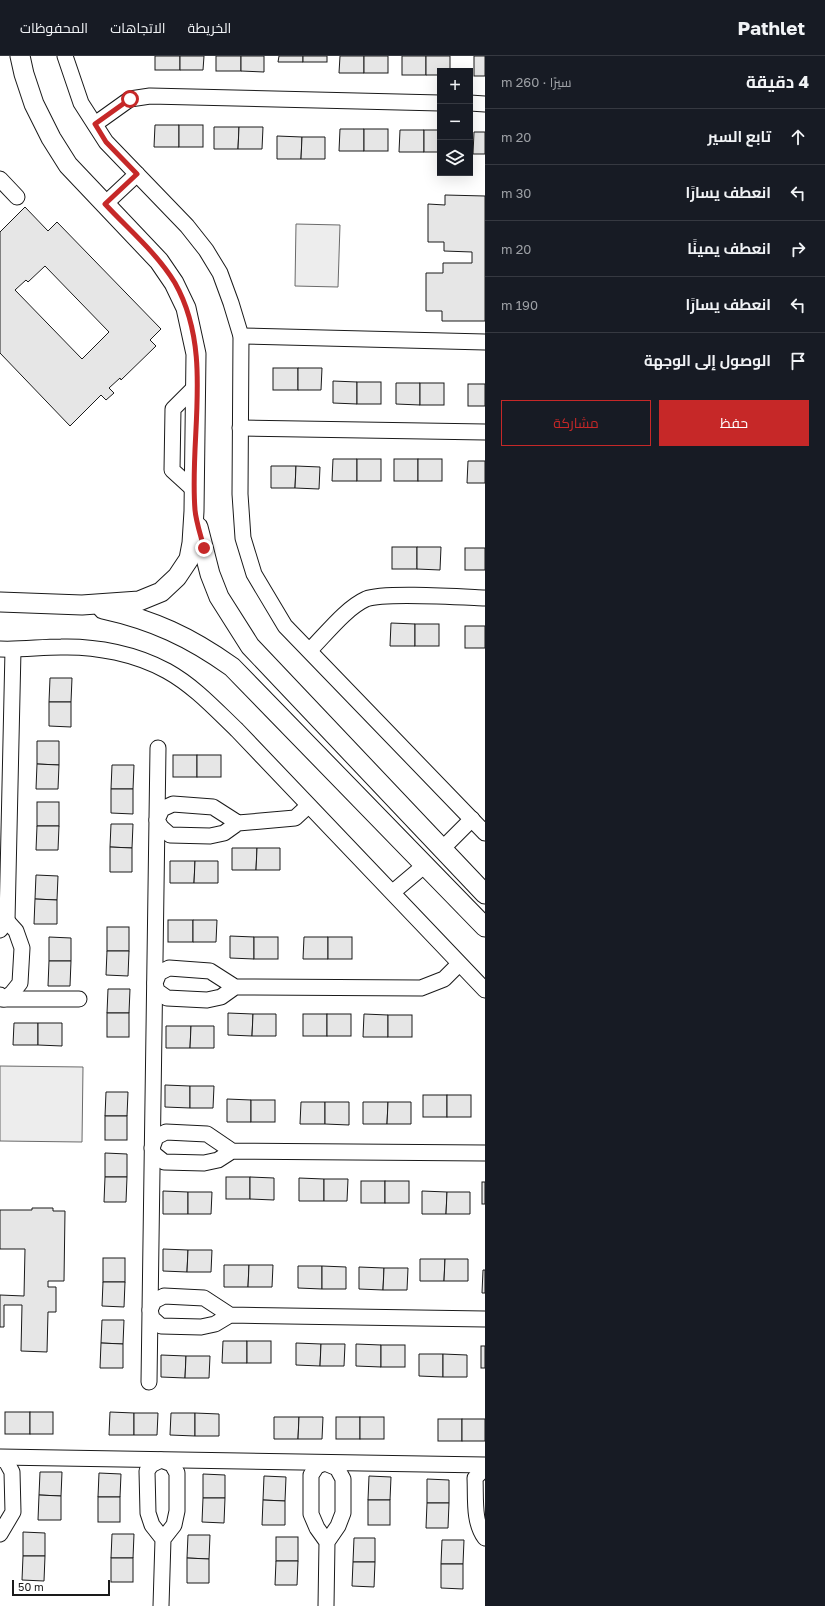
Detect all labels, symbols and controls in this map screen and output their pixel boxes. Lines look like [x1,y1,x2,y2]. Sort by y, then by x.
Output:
text: Pathlet [737,16,805,39]
text: المحفوظات [20,19,88,36]
text: الاتجاهات [110,19,166,36]
text: الخريطة [188,19,231,36]
map controls [437,68,473,176]
button: + [437,68,473,104]
text: 4 دقيقة [746,71,809,92]
text: سيرًا · 260 m [501,74,572,90]
route start [121,90,139,108]
button: − [437,104,473,140]
icon: ahead [787,126,809,148]
text: تابع السير [708,127,771,145]
text: 20 m [501,129,531,145]
button: layers [437,140,473,176]
icon: left [787,182,809,204]
text: انعطف يسارًا [685,183,771,201]
text: 30 m [501,185,531,201]
icon: right [787,238,809,260]
text: انعطف يمينًا [687,239,771,257]
text: 20 m [501,241,531,257]
icon: left [787,294,809,316]
text: انعطف يسارًا [685,295,771,313]
text: 190 m [501,297,538,313]
icon: arrive [787,350,809,372]
text: الوصول إلى الوجهة [644,351,771,369]
button: مشاركة [501,400,651,446]
button: حفظ [659,400,809,446]
route end [195,539,213,557]
scale bar [12,1578,110,1597]
text: 50 m [18,1580,44,1593]

